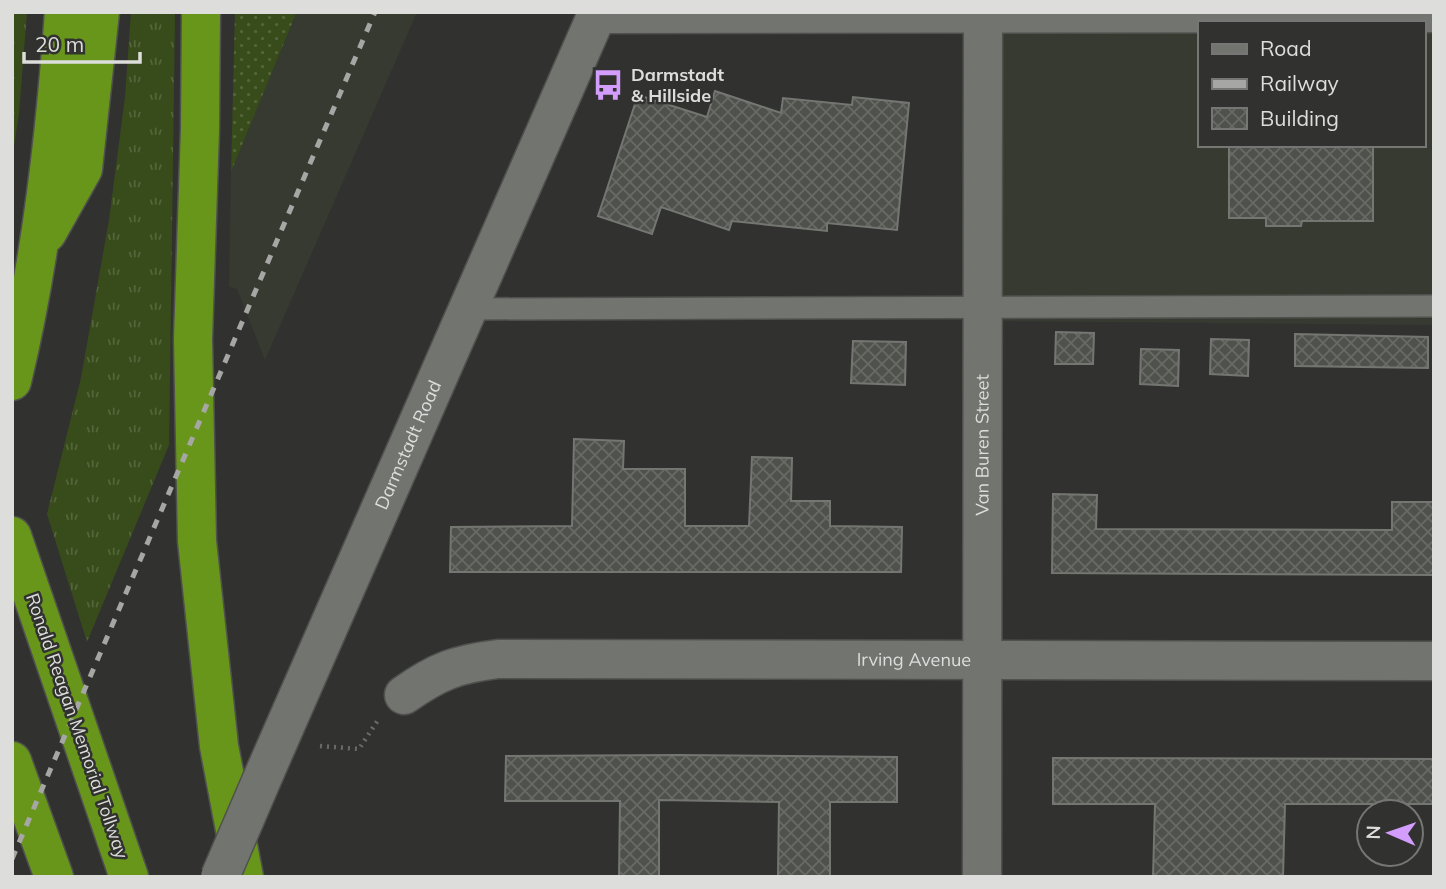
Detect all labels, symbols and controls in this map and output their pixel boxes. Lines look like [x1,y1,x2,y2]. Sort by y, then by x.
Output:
scale bar [24,21,140,65]
legend [1198,21,1425,147]
text: 20 m [35,31,84,57]
text: Road [1260,35,1311,61]
place label: Darmstadt & Hillside [631,63,724,107]
bus stop icon: Darmstadt & Hillside [591,68,625,102]
text: Railway [1260,70,1339,96]
text: Building [1260,105,1339,131]
street label: Van Buren Street [970,374,994,516]
street label: Darmstadt Road [369,377,446,513]
street label: Ronald Reagan Memorial Tollway [21,590,134,862]
street label: Irving Avenue [857,648,971,671]
north arrow [1355,798,1425,868]
text: N [1361,825,1385,840]

